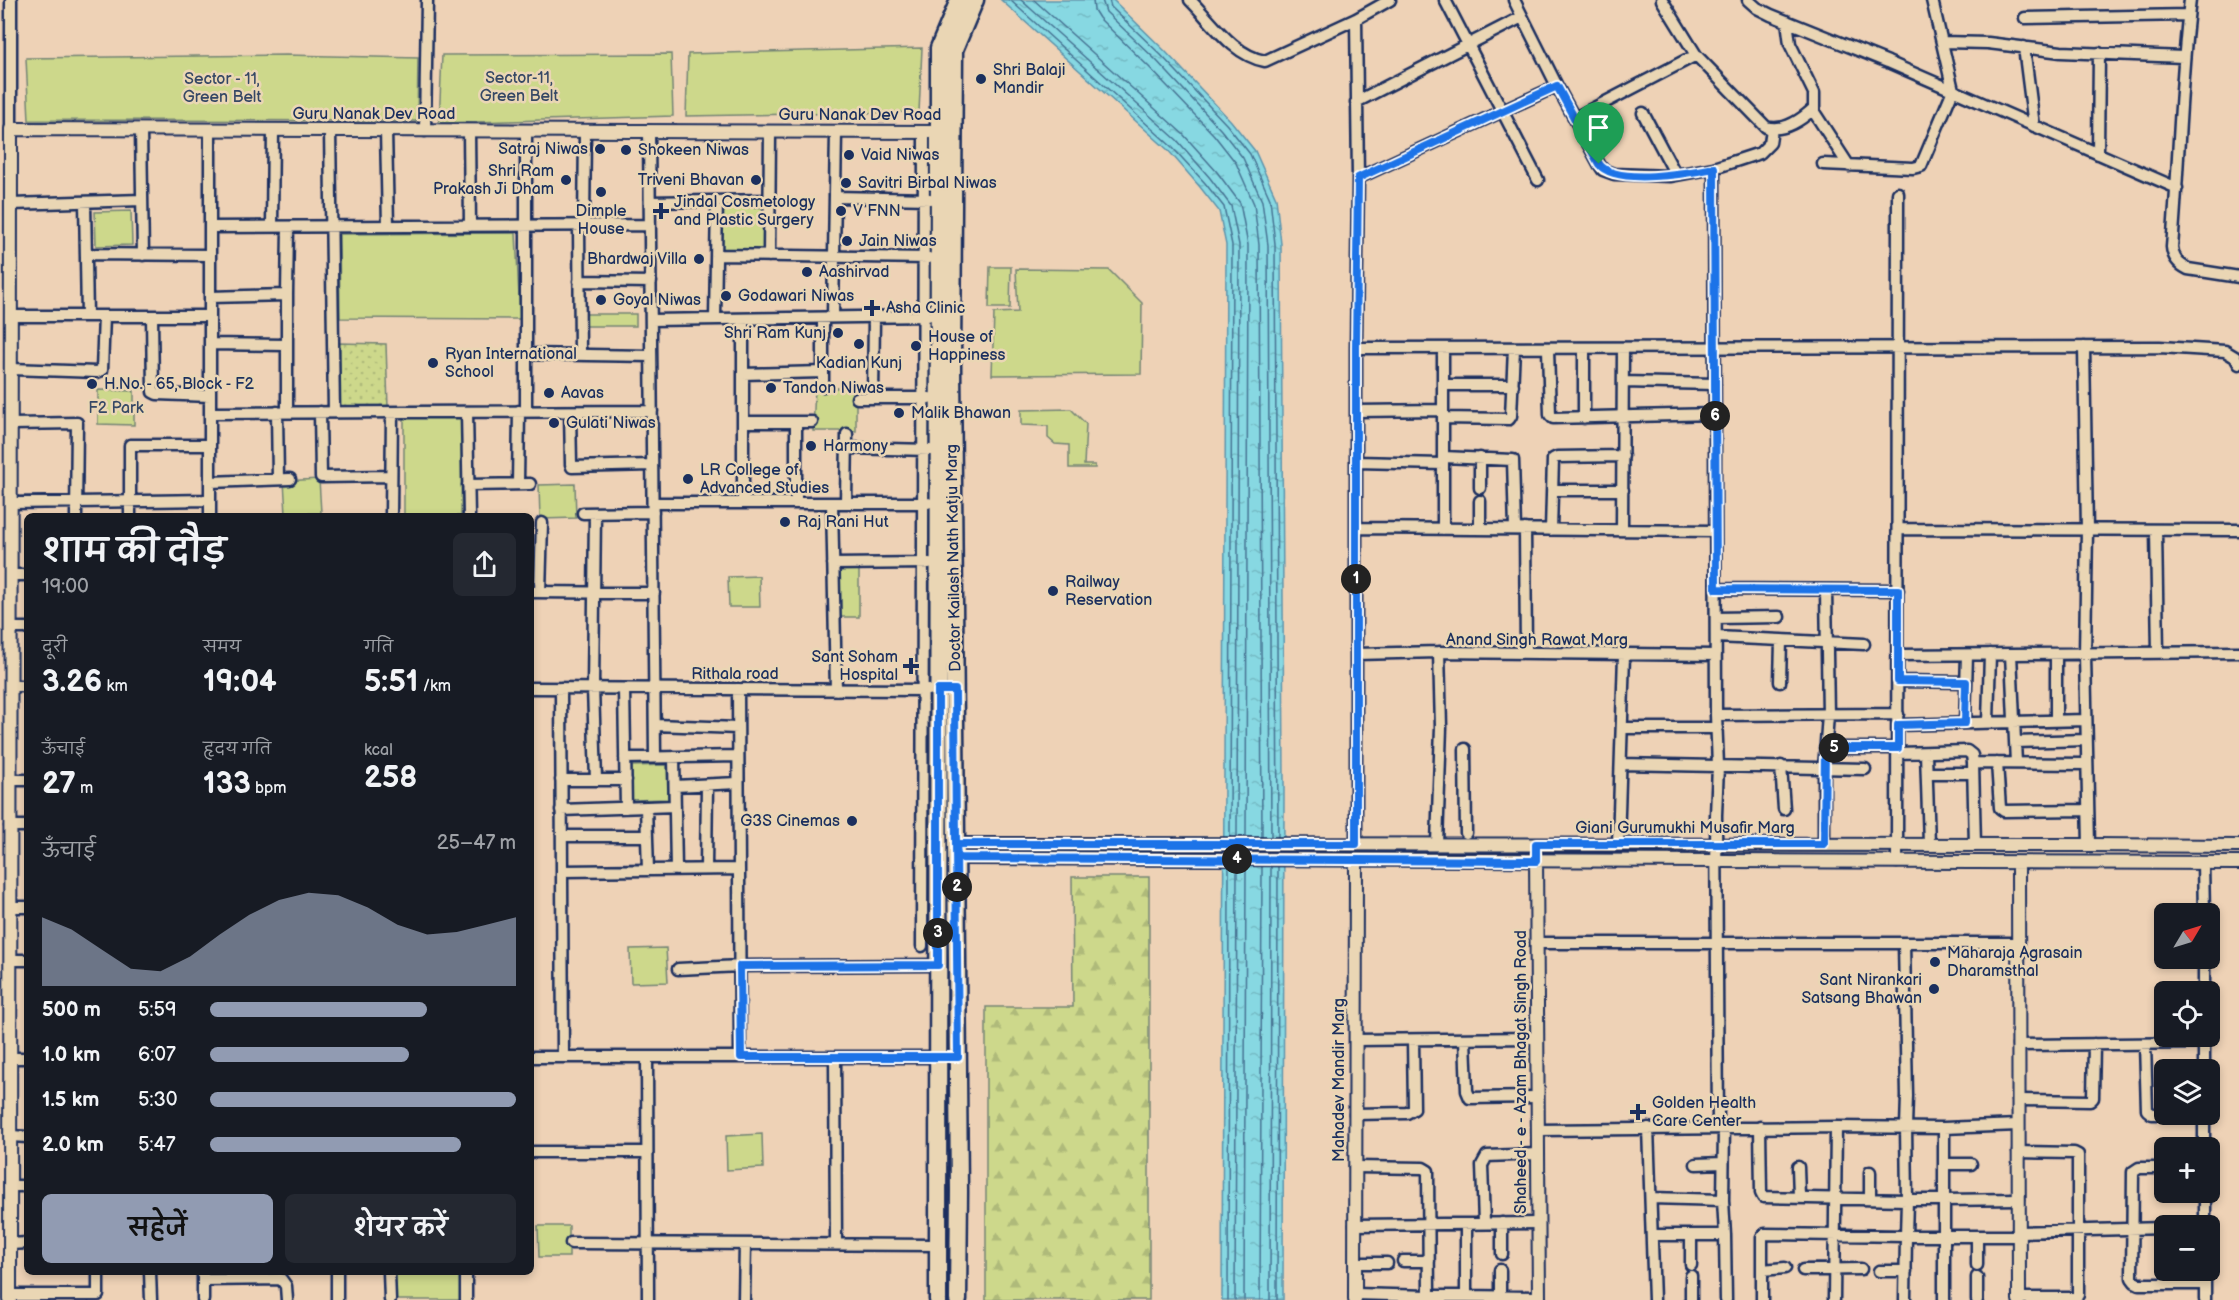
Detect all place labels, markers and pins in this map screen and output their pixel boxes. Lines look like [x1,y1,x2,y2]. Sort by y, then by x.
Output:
place label: Shri Balaji Mandir [993,61,1065,98]
marker: Shri Balaji Mandir [974,72,988,86]
pin [1573,102,1624,164]
place label: Satraj Niwas [498,140,588,159]
place label: Shokeen Niwas [638,141,749,160]
marker: Satraj Niwas [593,142,607,156]
marker: Shokeen Niwas [619,143,633,157]
place label: Vaid Niwas [861,146,939,165]
marker: Vaid Niwas [842,148,856,162]
place label: Shri Ram Prakash Ji Dham [433,162,554,199]
place label: Triveni Bhavan [638,171,744,190]
marker: Shri Ram Prakash Ji Dham [559,173,573,187]
marker: Triveni Bhavan [749,173,763,187]
place label: Savitri Birbal Niwas [858,174,997,193]
marker: Savitri Birbal Niwas [839,176,853,190]
marker: Dimple House [594,185,608,199]
place label: Jindal Cosmetology and Plastic Surgery [674,193,816,230]
place label: Dimple House [576,202,627,239]
marker: Jindal Cosmetology and Plastic Surgery [652,202,670,220]
place label: V FNN [853,202,901,221]
marker: V FNN [834,204,848,218]
place label: Jain Niwas [859,232,937,251]
marker: Jain Niwas [840,234,854,248]
place label: Bhardwaj Villa [587,250,687,269]
marker: Bhardwaj Villa [692,252,706,266]
place label: Aashirvad [819,263,890,282]
marker: Aashirvad [800,265,814,279]
place label: Godawari Niwas [738,287,854,306]
marker: Godawari Niwas [719,289,733,303]
place label: Goyal Niwas [613,291,701,310]
marker: Goyal Niwas [594,293,608,307]
marker: Asha Clinic [863,299,881,317]
place label: Asha Clinic [886,299,965,318]
place label: Shri Ram Kunj [724,324,826,343]
marker: Shri Ram Kunj [831,326,845,340]
place label: House of Happiness [928,328,1005,365]
marker: Kadian Kunj [852,337,866,351]
marker: House of Happiness [909,339,923,353]
place label: Ryan International School [445,345,577,382]
place label: Kadian Kunj [816,354,902,373]
marker: Ryan International School [426,356,440,370]
place label: H.No. - 65, Block - F2 [104,375,254,394]
marker: H.No. - 65, Block - F2 [85,377,99,391]
place label: Tandon Niwas [783,379,884,398]
marker: Tandon Niwas [764,381,778,395]
place label: Aavas [561,384,604,403]
marker: Aavas [542,386,556,400]
pin: 6 [1700,401,1730,431]
place label: Malik Bhawan [911,404,1011,423]
marker: Malik Bhawan [892,406,906,420]
place label: Gulati Niwas [566,414,656,433]
marker: Gulati Niwas [547,416,561,430]
place label: Harmony [823,437,889,456]
marker: Harmony [804,439,818,453]
place label: LR College of Advanced Studies [700,461,829,498]
marker: LR College of Advanced Studies [681,472,695,486]
place label: Raj Rani Hut [797,513,889,532]
marker: Raj Rani Hut [778,515,792,529]
pin: 1 [1341,564,1371,594]
place label: Railway Reservation [1065,573,1152,610]
marker: Railway Reservation [1046,584,1060,598]
place label: Sant Soham Hospital [811,648,898,685]
marker: Sant Soham Hospital [902,657,920,675]
pin: 5 [1819,733,1849,763]
place label: G3S Cinemas [740,812,840,831]
marker: G3S Cinemas [845,814,859,828]
pin: 4 [1222,844,1252,874]
pin: 2 [942,872,972,902]
pin: 3 [923,918,953,948]
place label: Maharaja Agrasain Dharamsthal [1947,944,2082,981]
marker: Maharaja Agrasain Dharamsthal [1928,955,1942,969]
place label: Sant Nirankari Satsang Bhawan [1801,971,1922,1008]
marker: Sant Nirankari Satsang Bhawan [1927,982,1941,996]
place label: Golden Health Care Center [1652,1094,1756,1131]
marker: Golden Health Care Center [1629,1103,1647,1121]

